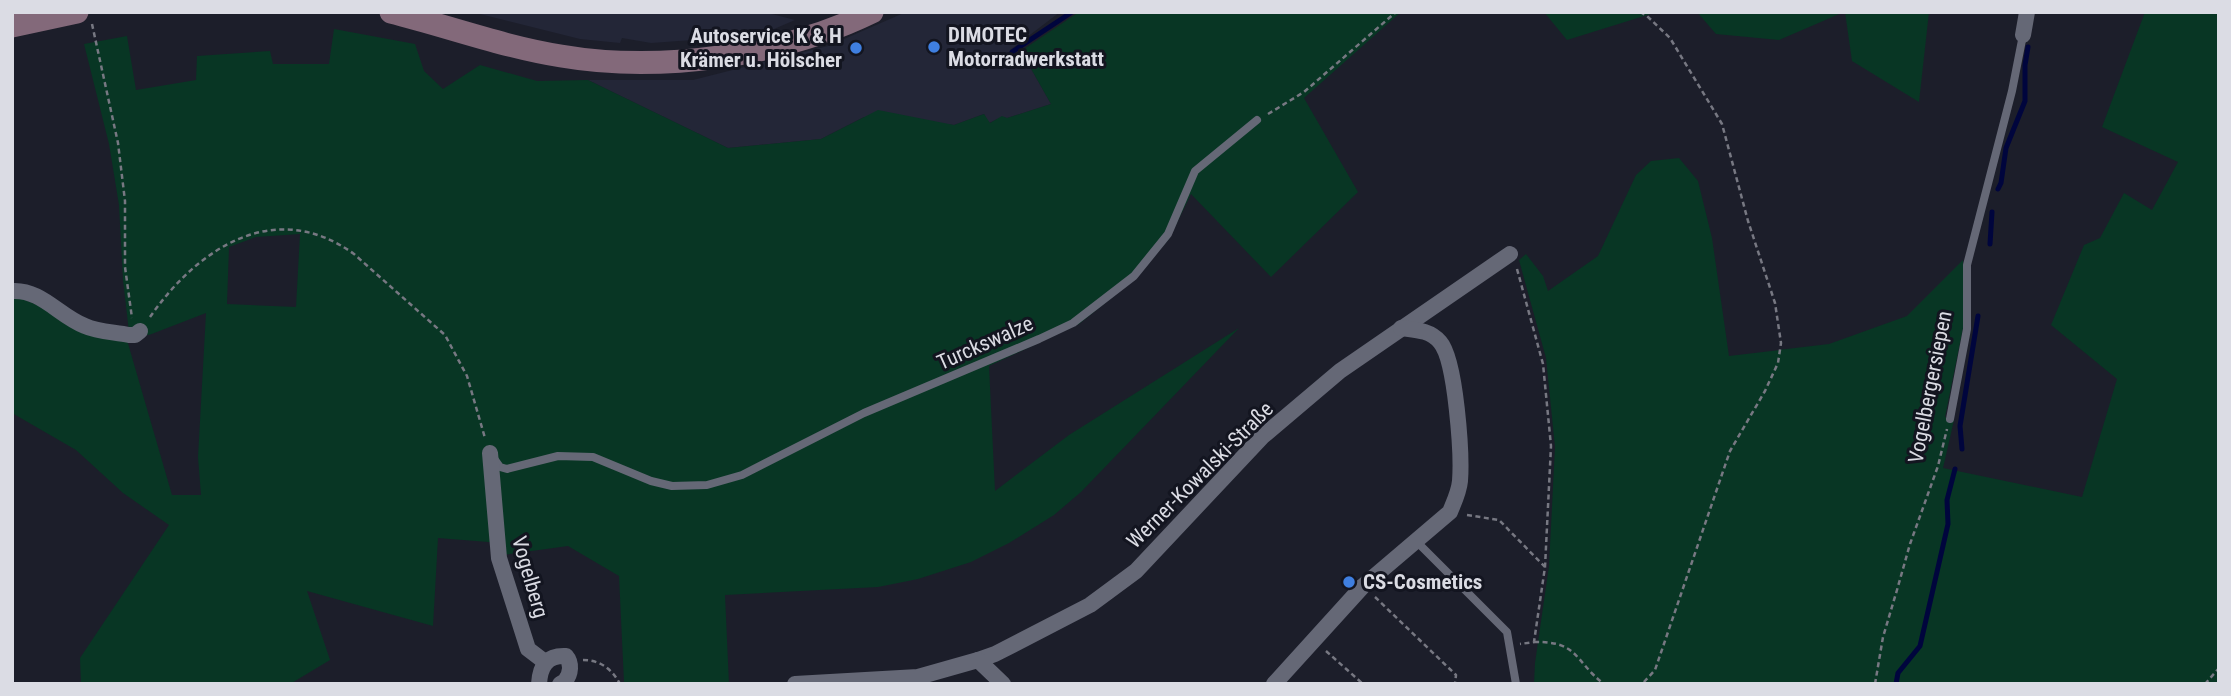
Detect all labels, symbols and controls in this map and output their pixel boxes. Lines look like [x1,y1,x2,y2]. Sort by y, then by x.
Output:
place label: DIMOTEC Motorradwerkstatt [948,23,1104,71]
place label: Autoservice K & H Krämer u. Hölscher [680,24,842,72]
marker: DIMOTEC Motorradwerkstatt [926,39,942,55]
marker: Autoservice K & H Krämer u. Hölscher [848,40,864,56]
street label: Vogelbergersiepen [1903,309,1957,465]
street label: Turckswalze [933,311,1037,375]
street label: Werner-Kowalski-Straße [1122,397,1278,553]
street label: Vogelberg [507,533,553,621]
place label: CS-Cosmetics [1363,570,1482,594]
marker: CS-Cosmetics [1341,574,1357,590]

